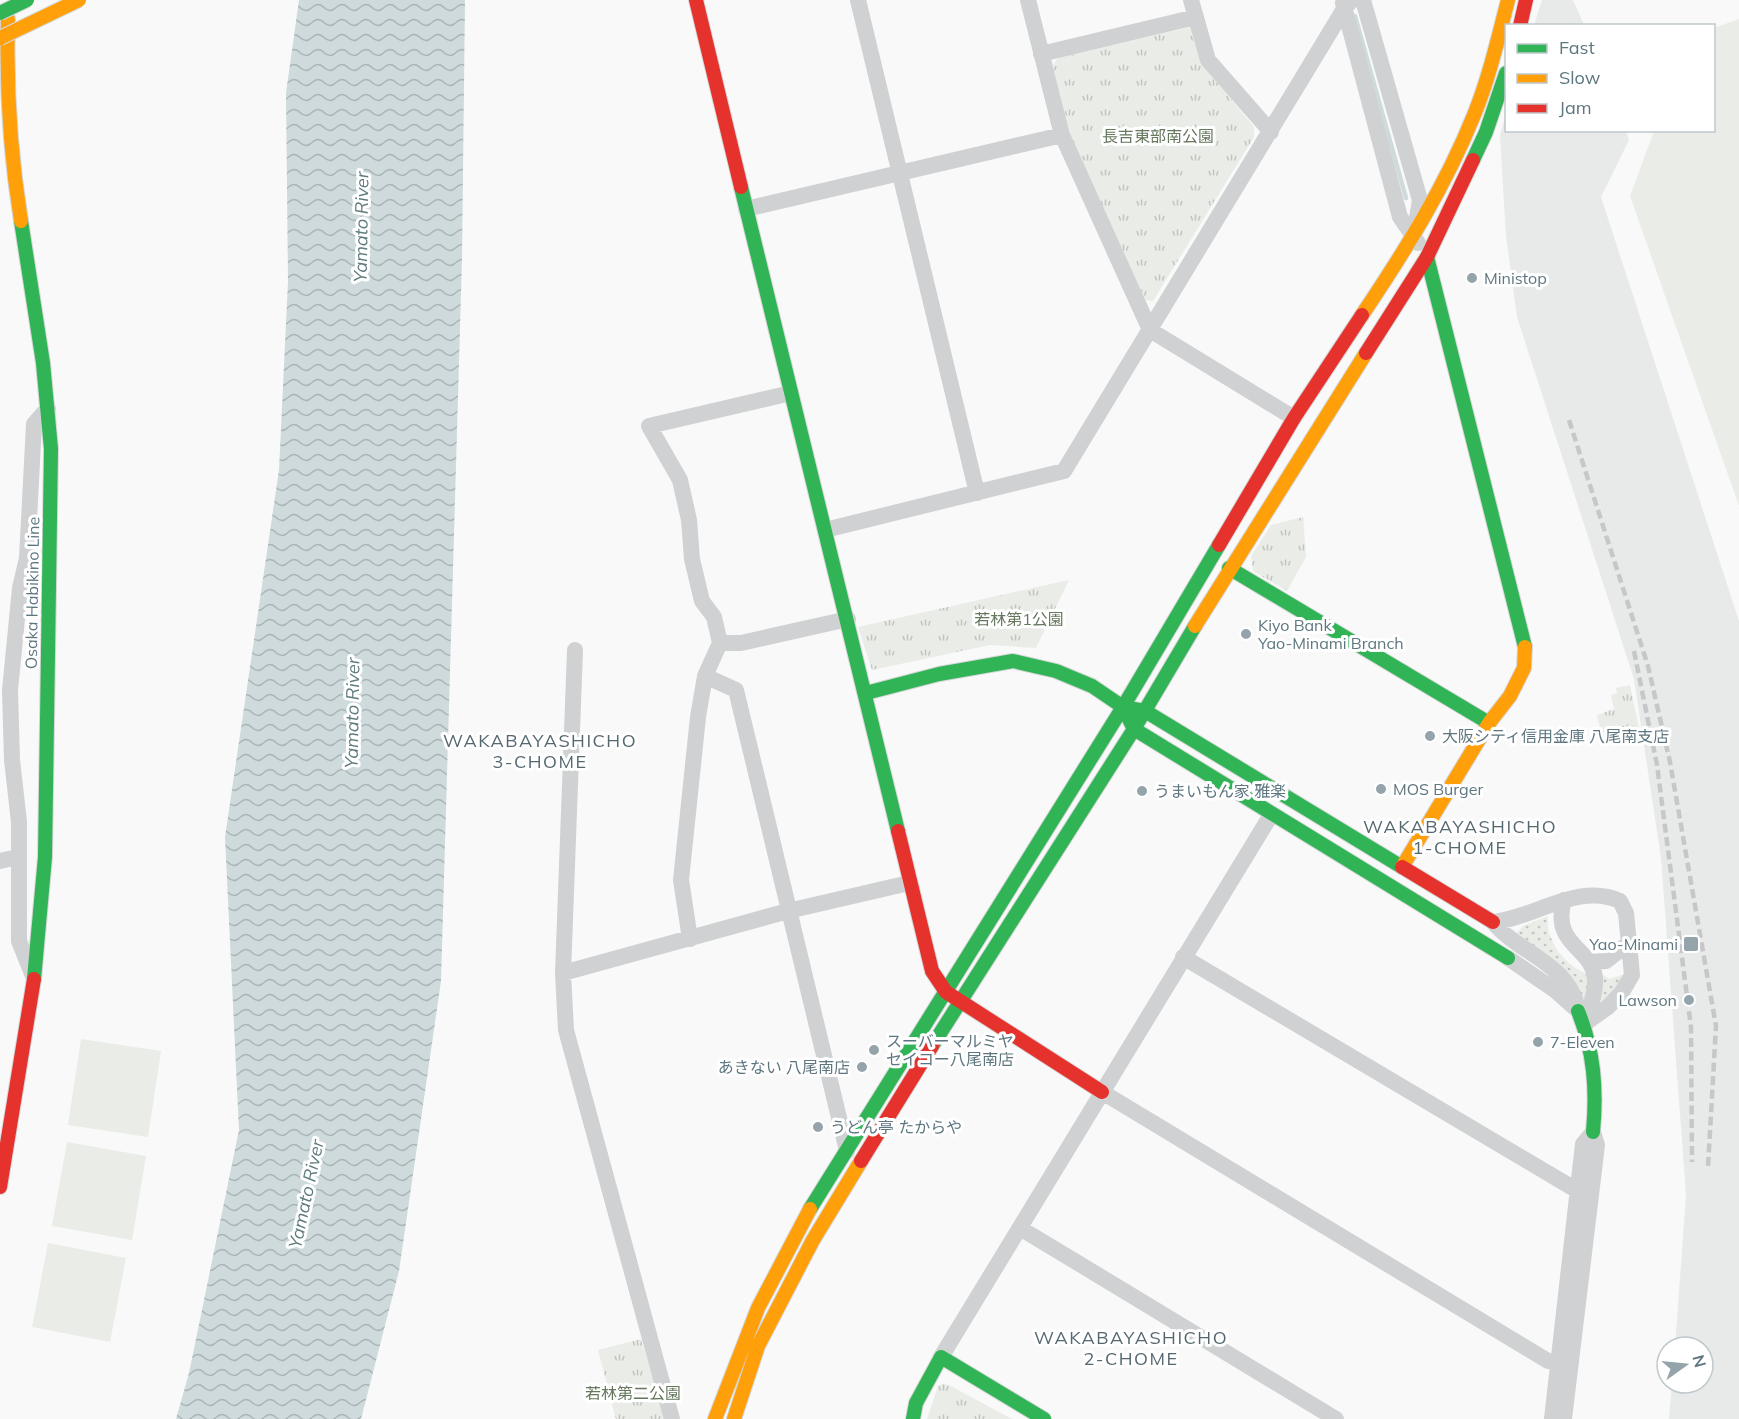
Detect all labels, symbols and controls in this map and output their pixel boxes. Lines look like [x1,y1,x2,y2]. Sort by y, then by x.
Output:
legend [1505,24,1715,132]
text: Fast [1559,36,1595,59]
text: Slow [1559,66,1601,89]
text: Jam [1559,96,1592,119]
park label: 長吉東部南公園 [1102,126,1214,146]
water label: Yamato River [349,170,373,283]
place label: Ministop [1484,268,1547,288]
marker: Ministop [1465,271,1479,285]
street label: Osaka Habikino Line [21,517,43,669]
park label: 若林第1公園 [974,609,1064,629]
place label: Kiyo Bank Yao-Minami Branch [1257,615,1404,653]
marker: Kiyo Bank Yao-Minami Branch [1239,627,1253,641]
water label: Yamato River [340,656,364,769]
place label: 大阪シティ信用金庫 八尾南支店 [1442,726,1669,746]
district label: WAKABAYASHICHO 3-CHOME [443,729,637,773]
marker: 大阪シティ信用金庫 八尾南支店 [1423,729,1437,743]
place label: MOS Burger [1393,779,1483,799]
place label: うまいもん家 雅楽 [1154,781,1286,801]
marker: MOS Burger [1374,782,1388,796]
marker: うまいもん家 雅楽 [1135,784,1149,798]
district label: WAKABAYASHICHO 1-CHOME [1363,815,1557,859]
place label: Yao-Minami [1588,934,1678,954]
marker: Yao-Minami [1682,935,1700,953]
place label: Lawson [1619,990,1677,1010]
marker: Lawson [1682,993,1696,1007]
place label: スーバーマルミヤ セイコー八尾南店 [886,1031,1014,1069]
place label: 7-Eleven [1550,1032,1615,1052]
marker: 7-Eleven [1531,1035,1545,1049]
marker: スーバーマルミヤ セイコー八尾南店 [867,1043,881,1057]
place label: あきない 八尾南店 [718,1057,850,1077]
marker: あきない 八尾南店 [855,1060,869,1074]
place label: うどん亭 たからや [830,1117,962,1137]
marker: うどん亭 たからや [811,1120,825,1134]
water label: Yamato River [283,1136,329,1251]
district label: WAKABAYASHICHO 2-CHOME [1034,1326,1228,1370]
north arrow [1655,1335,1715,1395]
text: N [1688,1353,1711,1370]
park label: 若林第二公園 [585,1383,681,1403]

